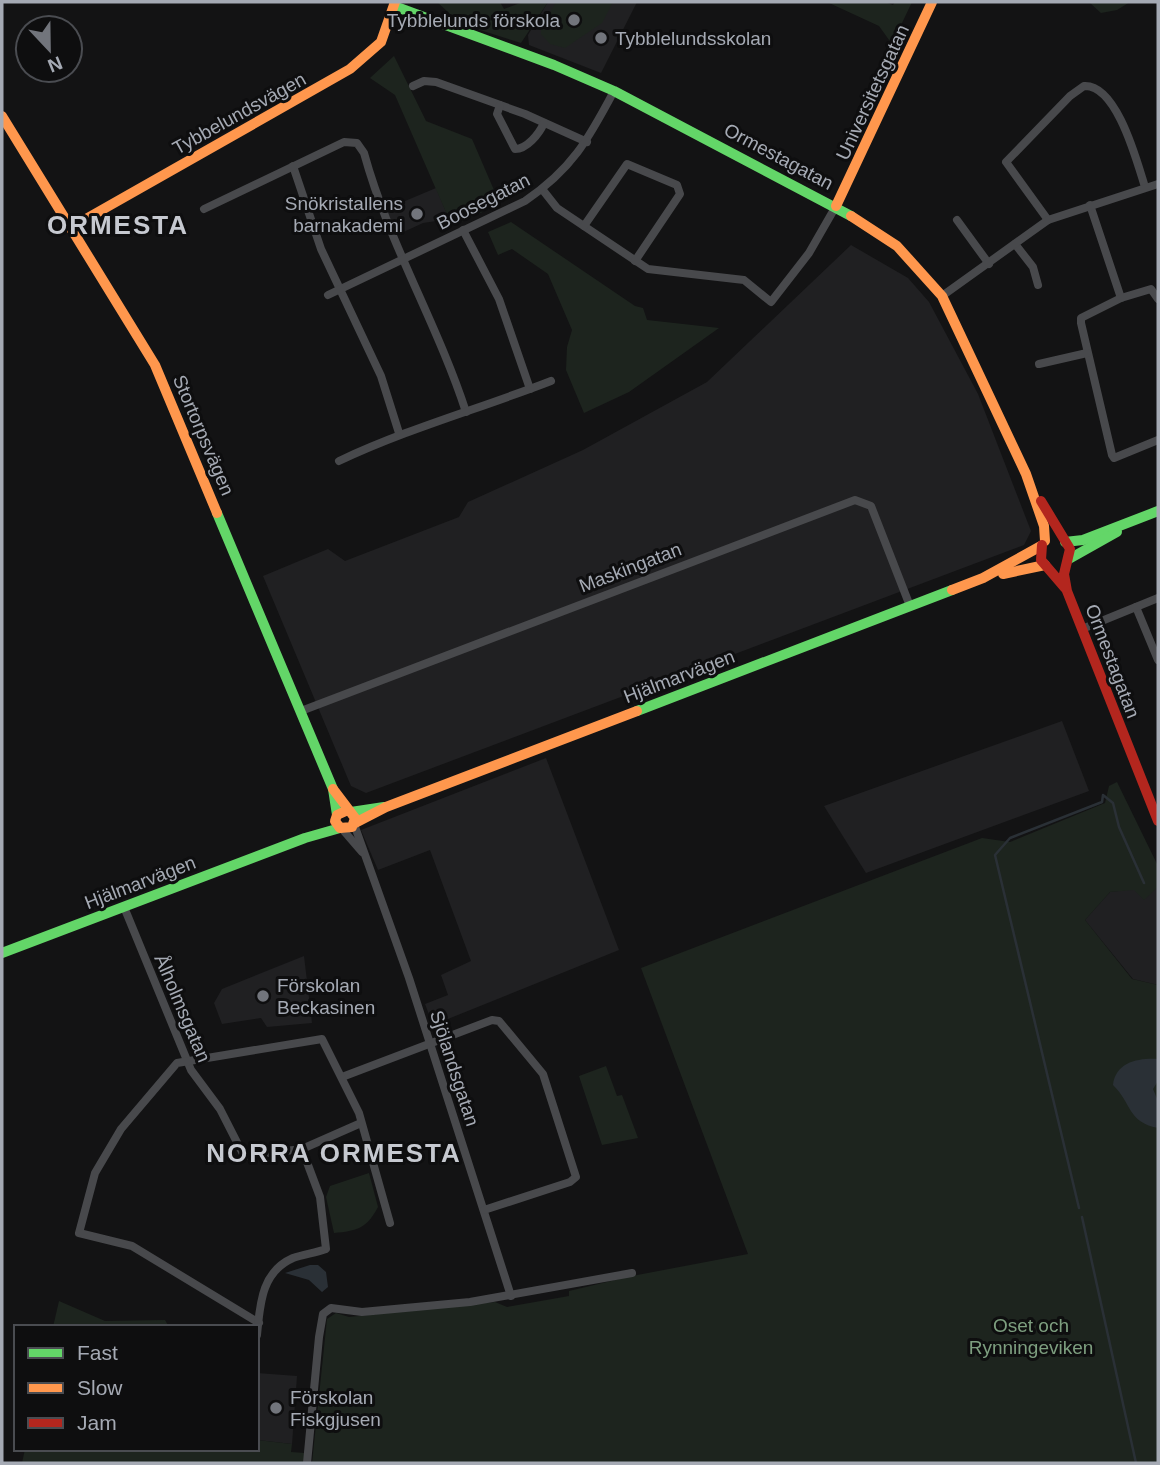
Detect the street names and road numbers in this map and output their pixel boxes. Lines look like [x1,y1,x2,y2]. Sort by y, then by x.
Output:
street label: Universitetsgatan [832,21,913,163]
street label: Tybbelundsvägen [169,68,309,159]
street label: Ormestagatan [721,119,837,194]
street label: Boosegatan [433,169,533,234]
street label: Stortorpsvägen [169,372,238,499]
street label: Maskingatan [576,538,684,597]
street label: Ormestagatan [1081,601,1144,721]
street label: Hjälmarvägen [621,646,738,707]
street label: Hjälmarvägen [82,852,199,913]
street label: Ålholmsgatan [150,951,215,1065]
street label: Sjölandsgatan [426,1008,483,1129]

